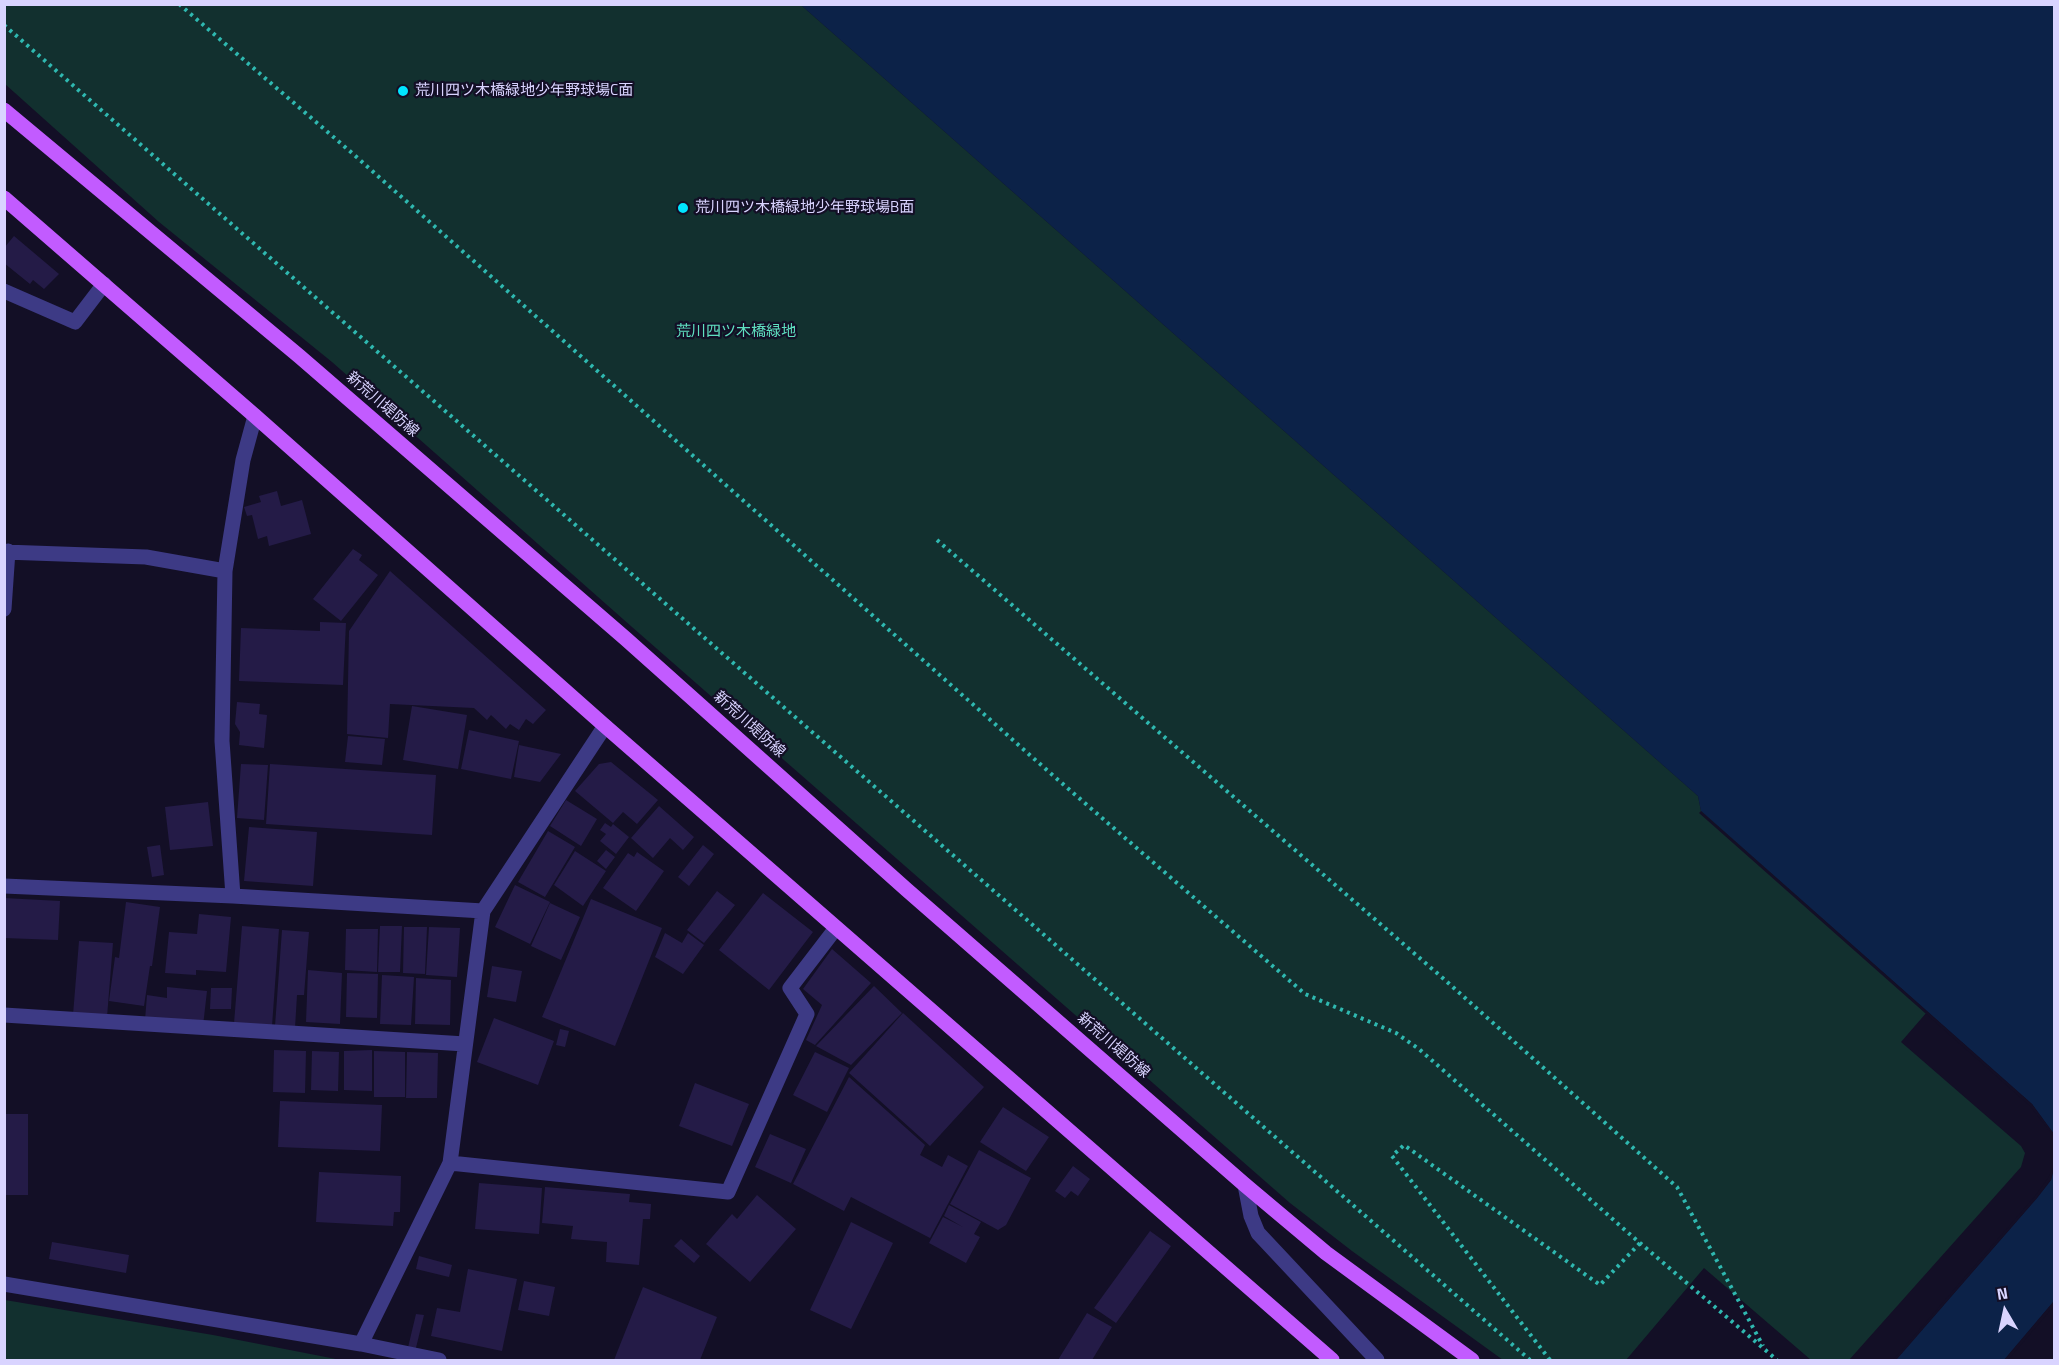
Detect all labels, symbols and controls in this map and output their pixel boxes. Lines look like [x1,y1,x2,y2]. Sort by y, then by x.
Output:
place label: 荒川四ツ木橋緑地少年野球場C面 [415,82,633,100]
marker: 荒川四ツ木橋緑地少年野球場C面 [396,84,410,98]
place label: 荒川四ツ木橋緑地少年野球場B面 [695,199,914,217]
marker: 荒川四ツ木橋緑地少年野球場B面 [676,201,690,215]
park label: 荒川四ツ木橋緑地 [676,323,796,341]
street label: 新荒川堤防線 [342,369,422,441]
street label: 新荒川堤防線 [710,688,788,762]
street label: 新荒川堤防線 [1073,1010,1153,1082]
north arrow [1975,1281,2035,1341]
text: N [1995,1281,2010,1306]

